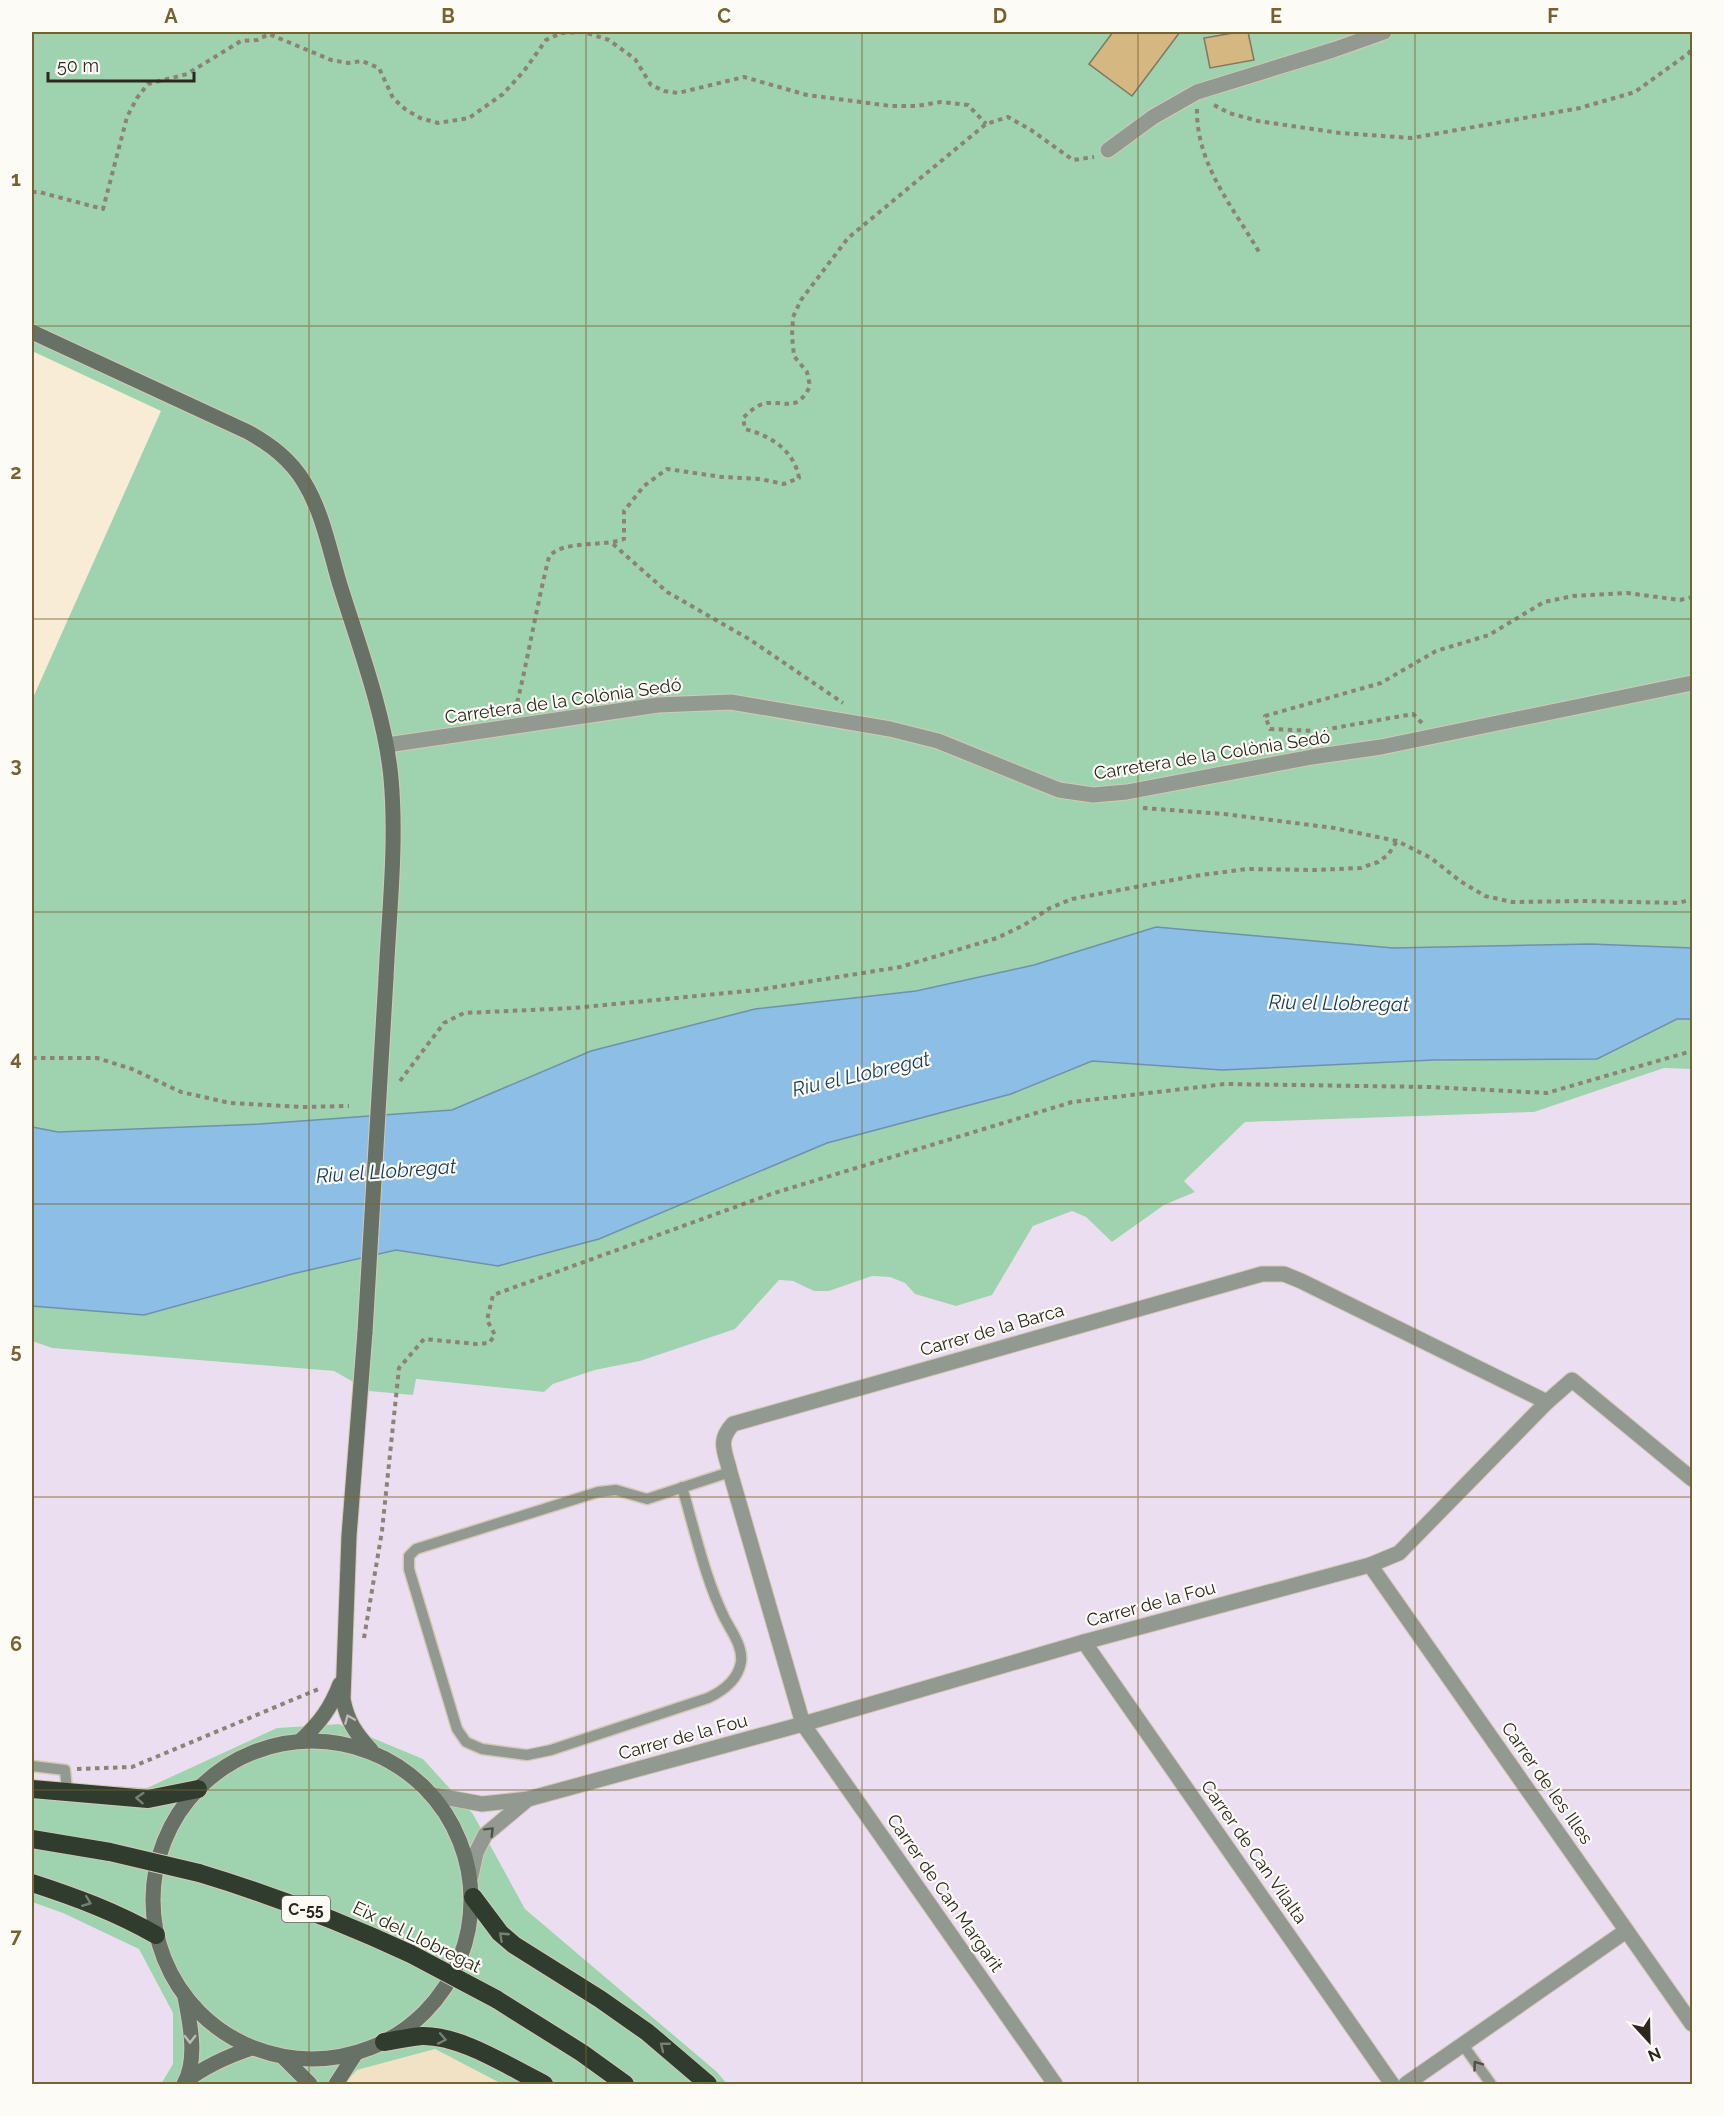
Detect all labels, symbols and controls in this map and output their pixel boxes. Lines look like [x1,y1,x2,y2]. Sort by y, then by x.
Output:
text: A [164,4,178,28]
text: B [441,4,455,28]
text: C [717,4,731,28]
text: D [993,4,1007,28]
text: E [1270,4,1282,28]
text: F [1547,4,1559,28]
scale bar [48,45,194,83]
text: 50 m [57,55,99,76]
text: 1 [11,167,21,191]
text: 2 [10,460,22,484]
street label: Carretera de la Colònia Sedó [443,673,683,728]
street label: Carretera de la Colònia Sedó [1092,725,1332,784]
text: 3 [10,753,22,777]
water label: Riu el Llobregat [1269,990,1410,1016]
text: 4 [10,1046,22,1070]
water label: Riu el Llobregat [790,1046,933,1101]
water label: Riu el Llobregat [315,1154,458,1188]
street label: Carrer de la Barca [917,1299,1066,1360]
text: 5 [10,1339,22,1363]
street label: Carrer de la Fou [1084,1576,1218,1631]
text: 6 [10,1632,22,1656]
street label: Carrer de la Fou [616,1709,750,1764]
one-way arrow [344,1715,356,1726]
street label: Carrer de les Illes [1497,1718,1598,1848]
street label: Carrer de Can Vilalta [1197,1776,1312,1927]
one-way arrow [136,1791,145,1804]
street label: Carrer de Can Margarit [883,1810,1008,1976]
one-way arrow [483,1828,494,1838]
one-way arrow [81,1894,92,1907]
road number: C-55 [282,1896,330,1922]
street label: Eix del Llobregat [350,1896,485,1977]
text: 7 [10,1924,22,1948]
one-way arrow [500,1932,511,1943]
north arrow [1619,2011,1679,2071]
one-way arrow [437,2032,447,2045]
one-way arrow [184,2035,197,2044]
one-way arrow [660,2042,671,2053]
text: N [1645,2043,1664,2066]
one-way arrow [1473,2060,1484,2071]

